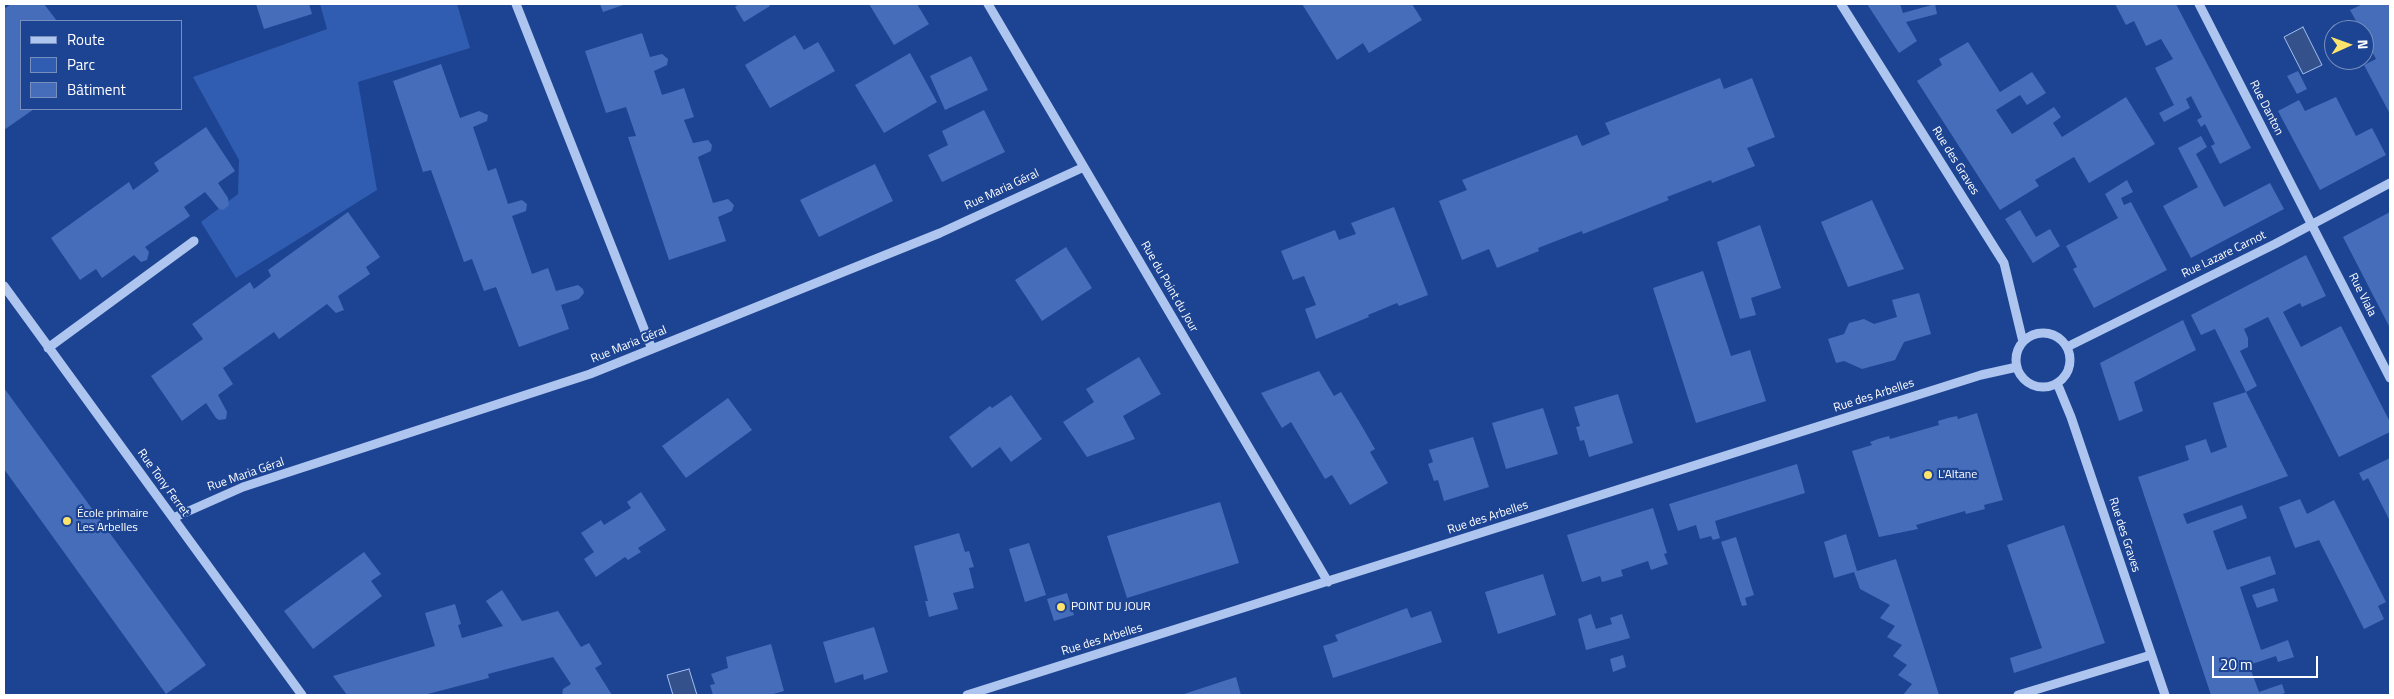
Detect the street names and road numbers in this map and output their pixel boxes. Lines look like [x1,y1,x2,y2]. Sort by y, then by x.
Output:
street label: Rue Danton [2246,78,2286,138]
street label: Rue des Graves [1928,124,1982,198]
street label: Rue Maria Géral [963,166,1041,214]
street label: Rue Lazare Carnot [2179,228,2269,282]
street label: Rue du Point du Jour [1137,239,1201,335]
street label: Rue Viala [2345,271,2379,319]
street label: Rue Maria Géral [589,323,669,367]
street label: Rue des Arbelles [1832,376,1916,416]
street label: Rue Tony Ferret [134,447,192,519]
street label: Rue Maria Géral [206,455,286,495]
street label: Rue des Graves [2105,496,2143,574]
street label: Rue des Arbelles [1446,498,1530,538]
street label: Rue des Arbelles [1060,621,1144,659]

